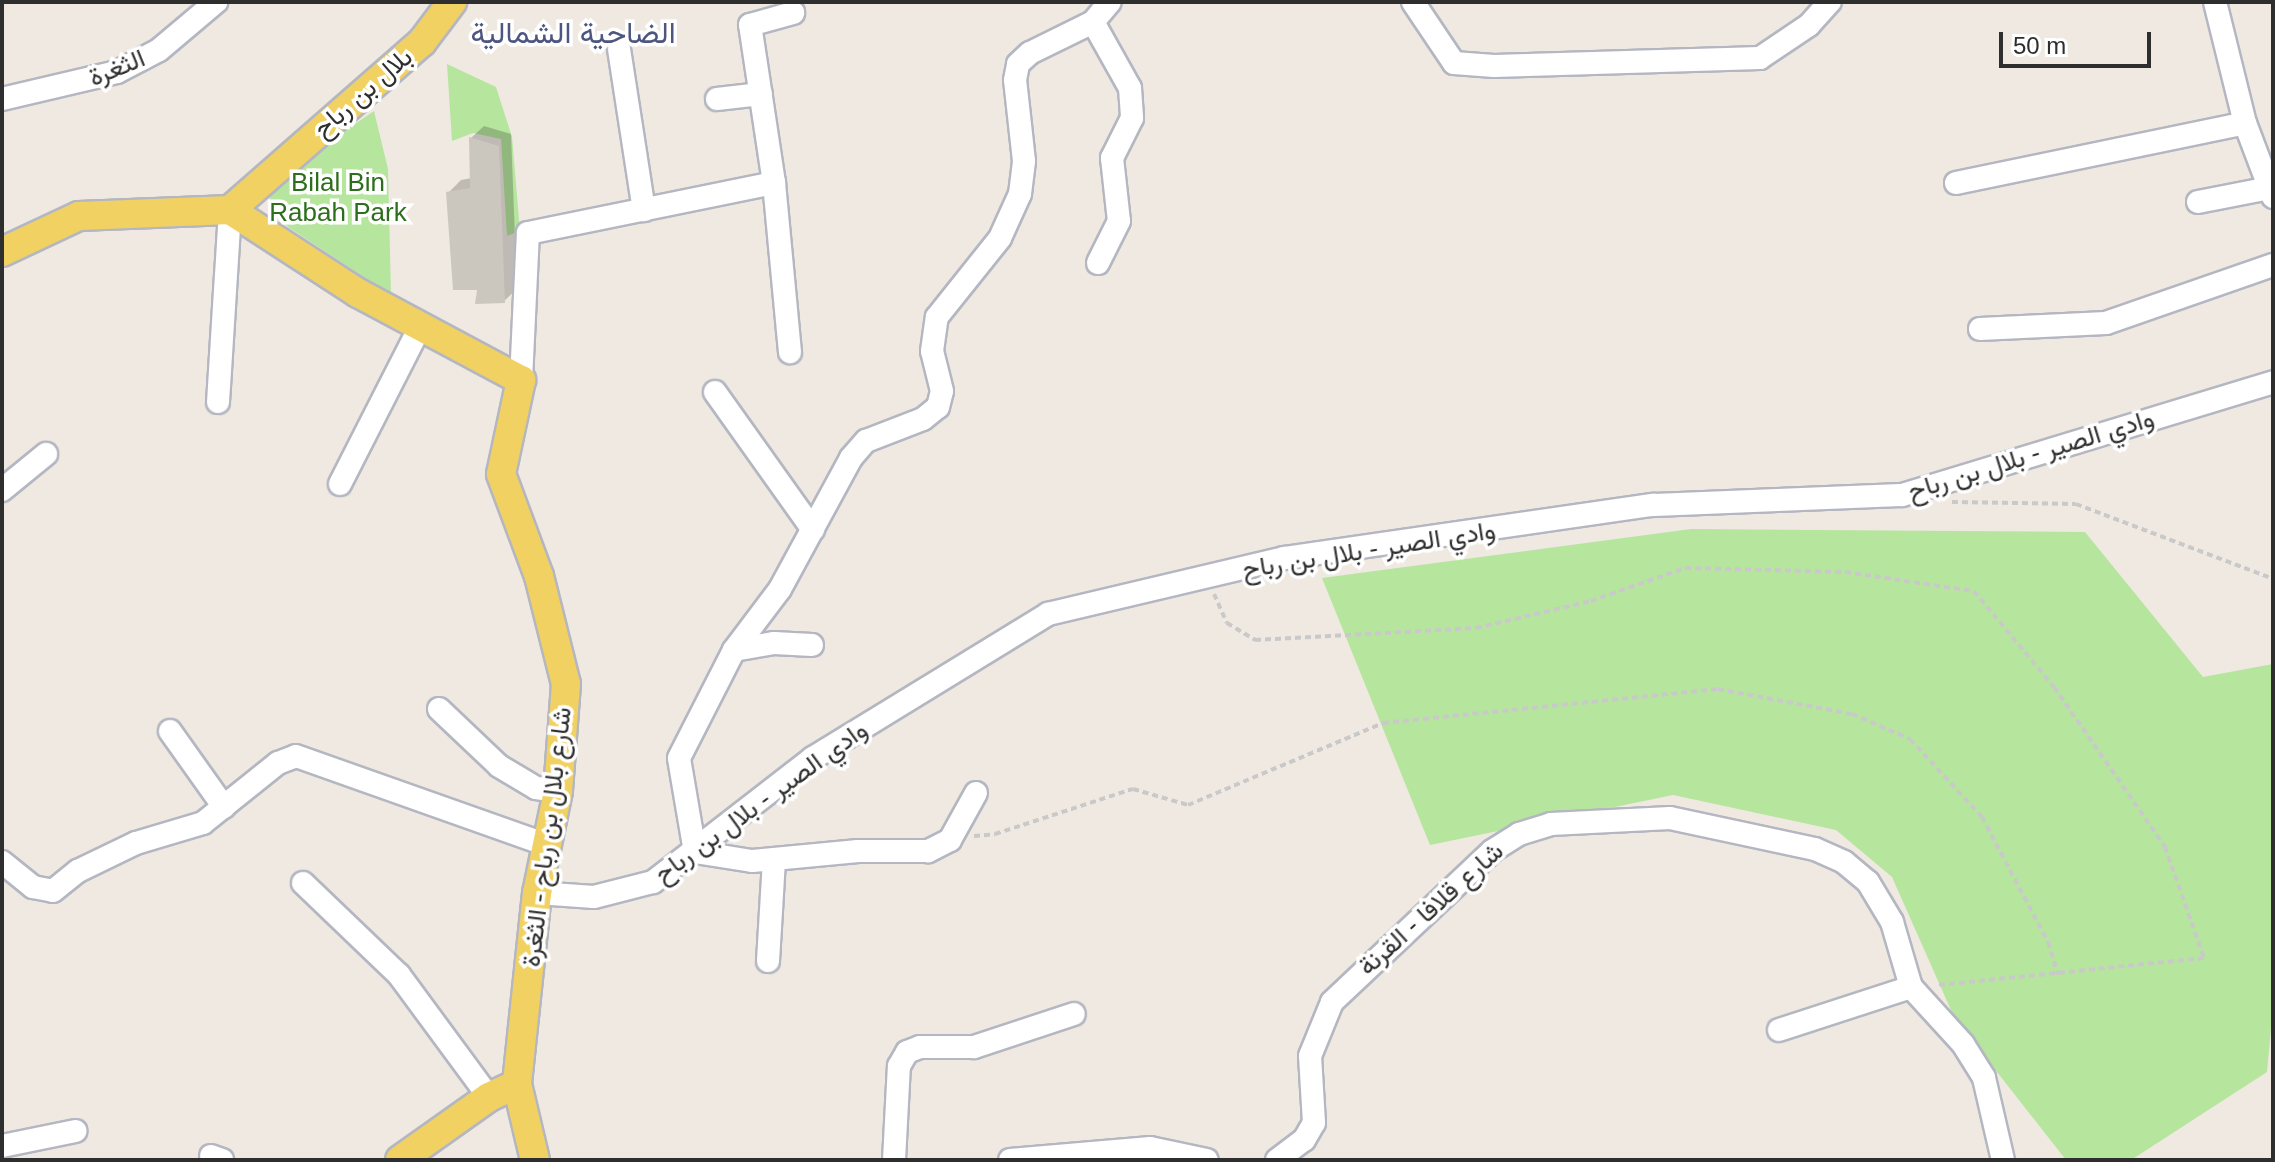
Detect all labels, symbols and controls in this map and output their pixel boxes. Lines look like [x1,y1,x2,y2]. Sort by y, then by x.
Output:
district label: الضاحية الشمالية [470,15,676,51]
scale bar [2003,16,2155,66]
text: 50 m [2013,32,2066,59]
street label: بلال بن رباح [307,42,419,144]
street label: الثغرة [84,43,150,93]
park label: Bilal Bin Rabah Park [269,167,407,228]
street label: وادي الصير - بلال بن رباح [1904,403,2158,507]
street label: وادي الصير - بلال بن رباح [1240,515,1498,585]
street label: شارع بلال بن رباح - الثغرة [516,705,578,969]
street label: وادي الصير - بلال بن رباح [648,714,874,890]
street label: شارع قلافا - القرنة [1352,836,1510,982]

